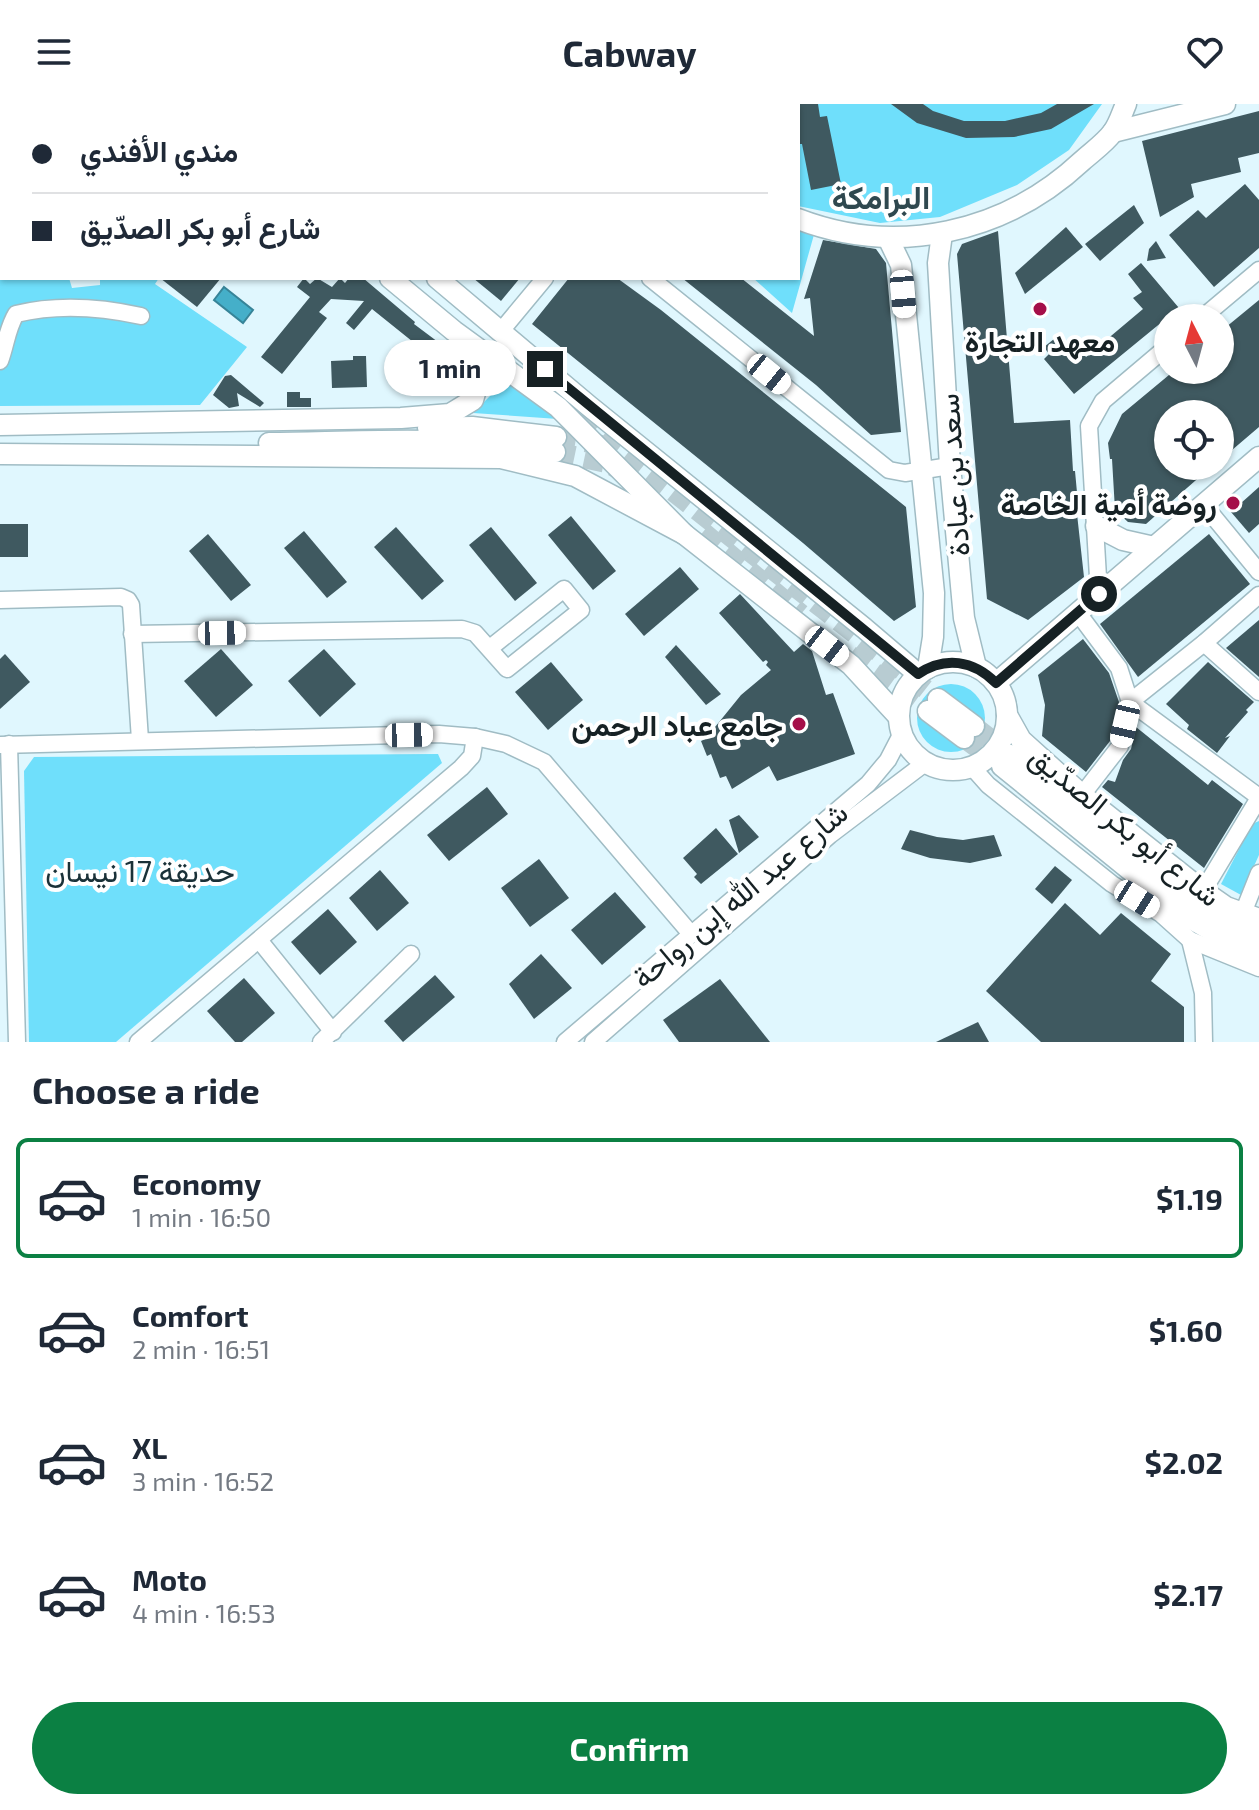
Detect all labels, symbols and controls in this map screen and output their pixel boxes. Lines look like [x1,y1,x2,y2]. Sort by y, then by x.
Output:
icon: menu [32,30,76,74]
icon: heart [1183,30,1227,74]
text: Cabway [562,31,697,74]
text: مندي الأفندي [80,132,238,168]
district label: البرامكة [832,177,930,218]
text: شارع أبو بكر الصدّيق [80,209,320,245]
car [889,269,917,319]
marker: معهد التجارة [1031,300,1049,318]
north arrow [1154,304,1234,384]
map controls [1154,304,1234,480]
place label: معهد التجارة [965,322,1115,360]
callout: 1 min [385,341,517,397]
car [743,350,795,398]
route end [527,351,563,387]
text: 1 min [419,352,481,383]
street label: سعد بن عبادة [928,392,978,557]
button: locate [1154,400,1234,480]
place label: روضة أمية الخاصة [1001,485,1217,523]
marker: روضة أمية الخاصة [1224,494,1242,512]
route start [1081,576,1117,612]
car [198,621,246,645]
car [801,622,853,670]
car [1108,698,1142,750]
place label: جامع عباد الرحمن [571,706,783,746]
marker: جامع عباد الرحمن [790,715,808,733]
car [385,723,433,747]
street label: شارع أبو بكر الصدّيق [1021,737,1229,916]
street label: شارع عبد الله إبن رواحة [624,793,857,998]
park label: حديقة 17 نيسان [45,852,235,889]
car [1110,876,1164,922]
text: Choose a ride [32,1068,260,1111]
icon: car [36,1162,108,1234]
text: Economy [132,1165,261,1201]
text: $1.19 [1156,1180,1223,1216]
text: 1 min · 16:50 [132,1201,271,1232]
icon: car [36,1294,108,1366]
text: Comfort [132,1297,249,1333]
text: $1.60 [1149,1312,1223,1348]
text: 2 min · 16:51 [132,1333,270,1364]
icon: car [36,1426,108,1498]
text: XL [132,1429,167,1465]
text: $2.02 [1144,1444,1223,1480]
text: 3 min · 16:52 [132,1465,274,1496]
icon: car [36,1558,108,1630]
text: Moto [132,1561,207,1597]
text: $2.17 [1153,1576,1223,1612]
text: 4 min · 16:53 [132,1597,276,1628]
button: Confirm [32,1702,1227,1794]

